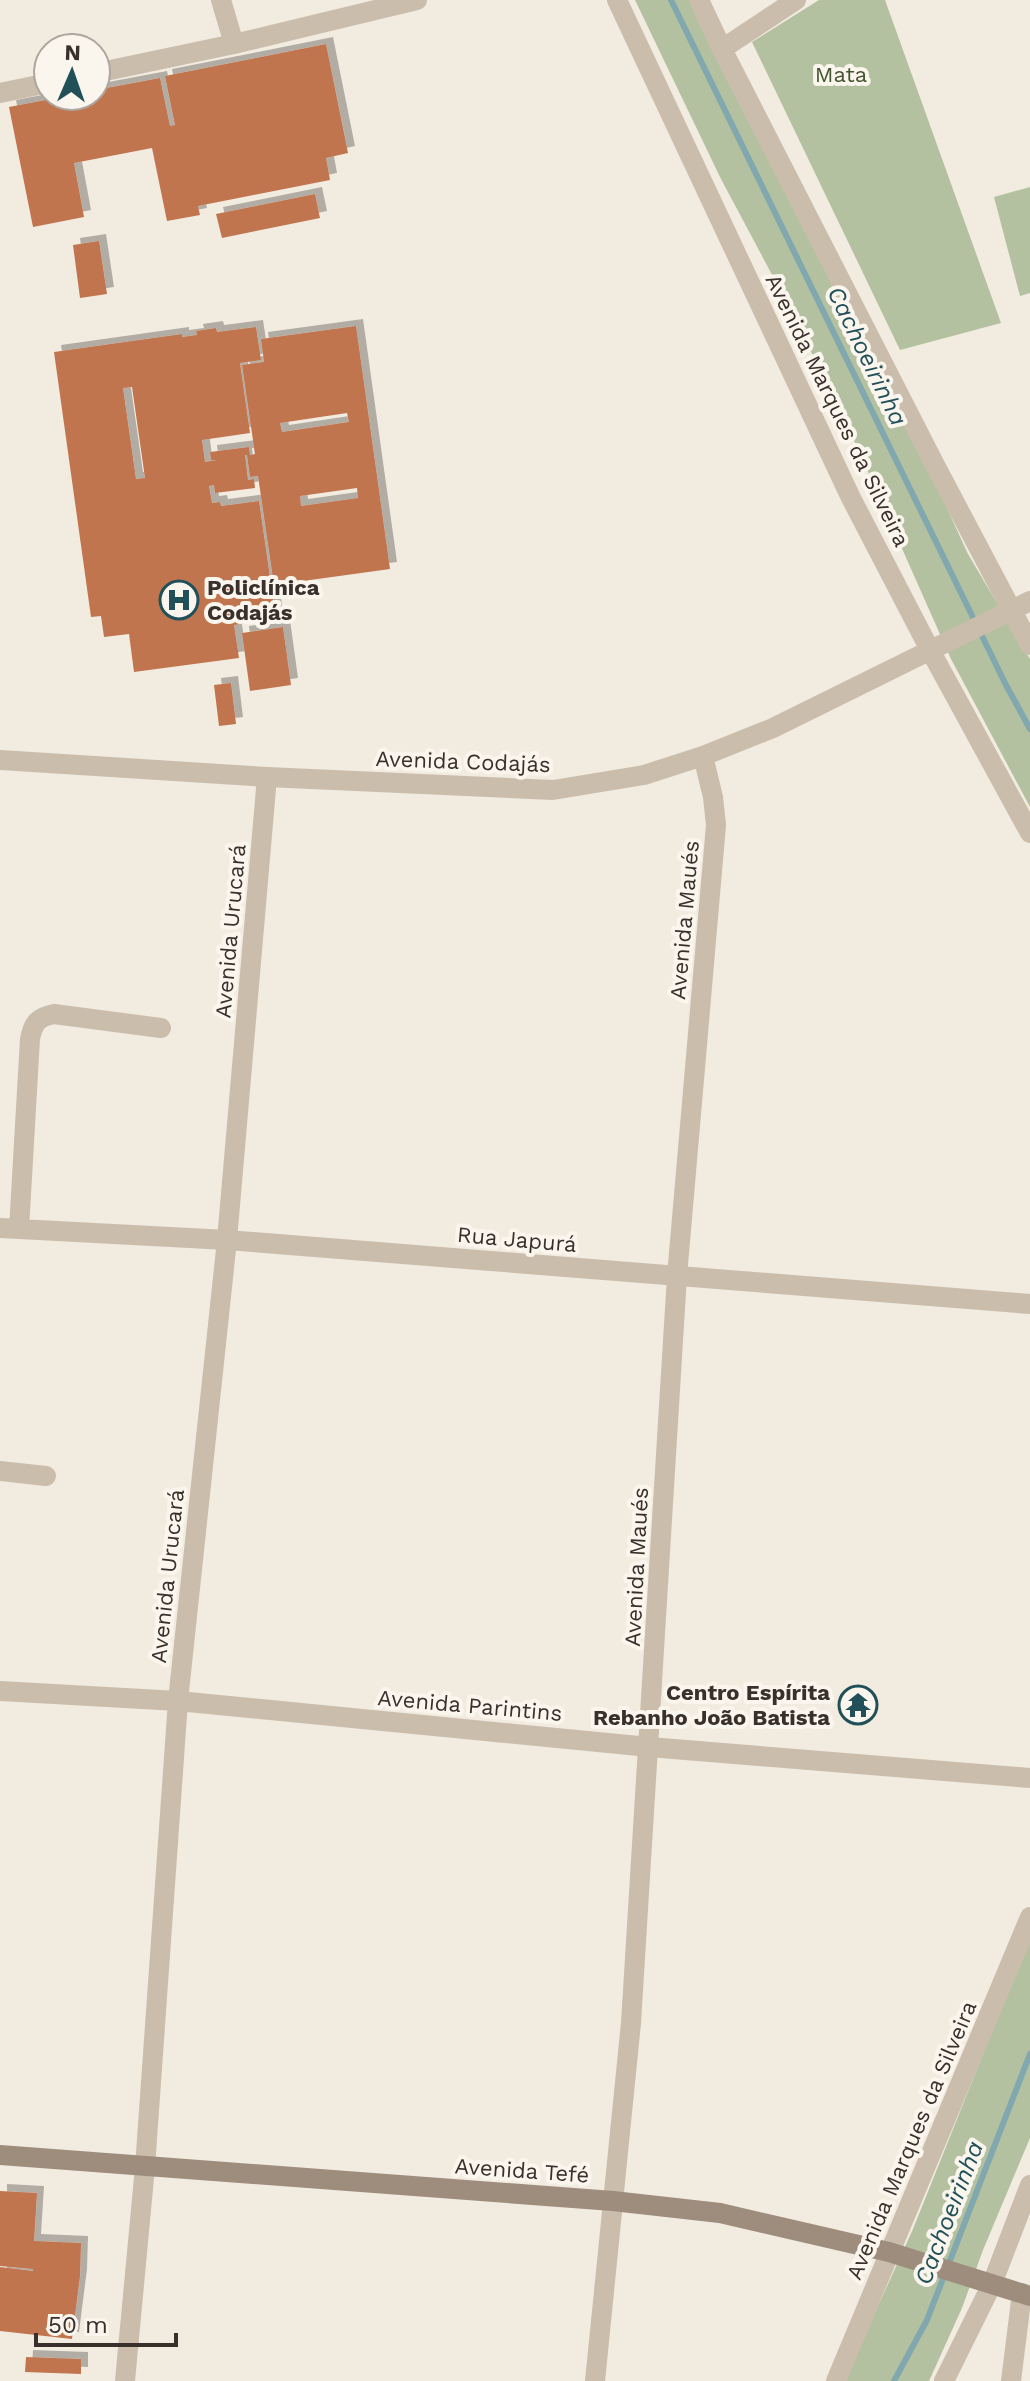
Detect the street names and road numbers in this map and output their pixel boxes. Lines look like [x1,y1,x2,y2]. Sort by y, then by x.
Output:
street label: Avenida Marques da Silveira [761,270,915,551]
street label: Avenida Codajás [375,746,551,777]
street label: Avenida Maués [665,839,704,1001]
street label: Avenida Urucará [210,843,251,1019]
street label: Rua Japurá [456,1222,578,1257]
street label: Avenida Maués [620,1487,653,1647]
street label: Avenida Urucará [146,1488,189,1664]
street label: Avenida Parintins [377,1685,563,1726]
street label: Avenida Marques da Silveira [841,1997,982,2283]
street label: Avenida Tefé [454,2153,590,2188]

